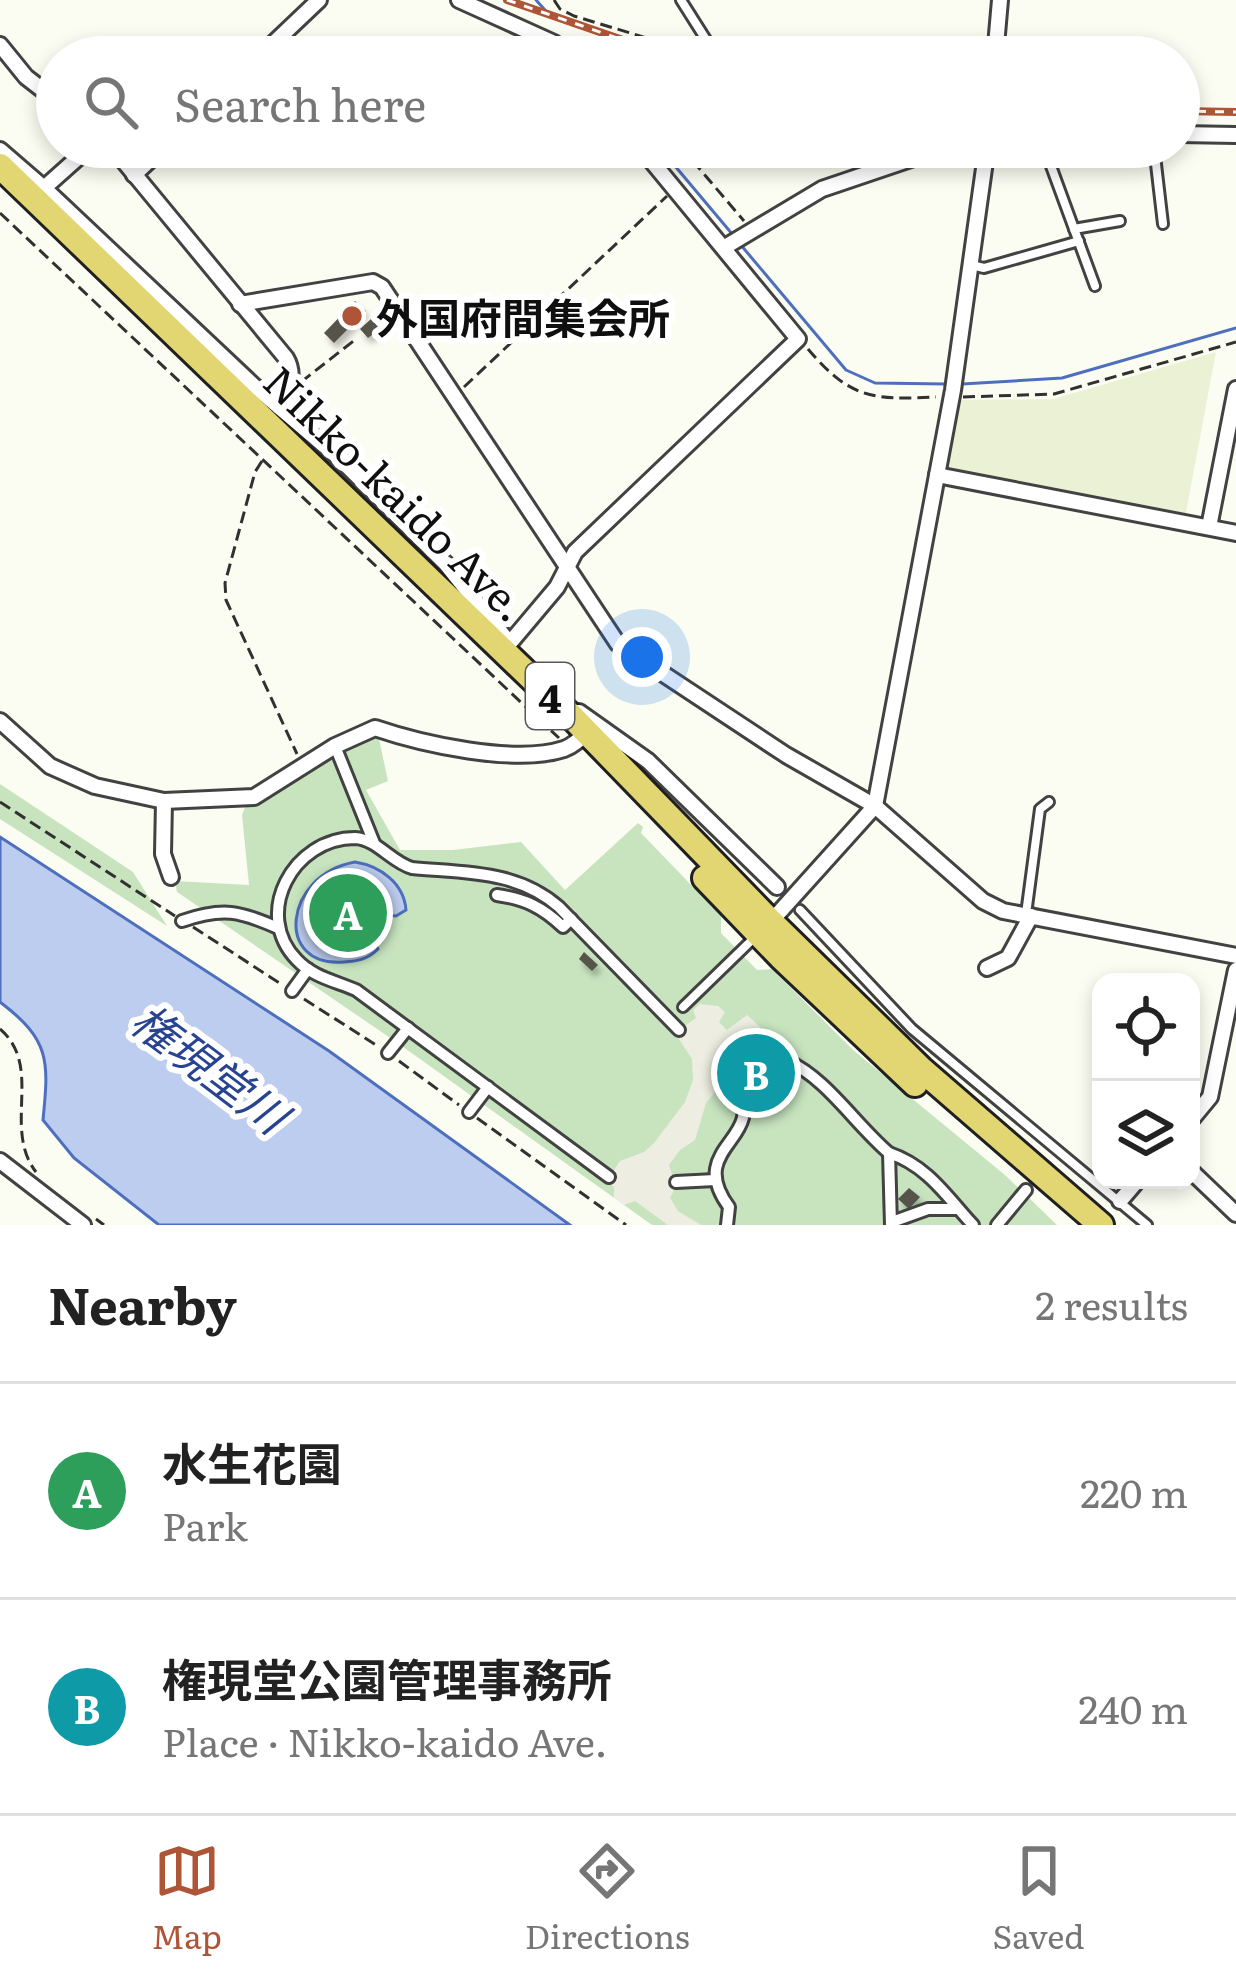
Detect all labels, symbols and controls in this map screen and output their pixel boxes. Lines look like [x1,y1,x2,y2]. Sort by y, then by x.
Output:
search box [36,36,1200,168]
icon: search [78,69,144,135]
text: Search here [174,69,426,136]
place label: 外国府間集会所 [376,285,670,347]
marker: 外国府間集会所 [339,303,365,329]
street label: Nikko-kaido Ave. [251,350,543,634]
your location [612,627,672,687]
road number: 4 [526,663,574,729]
pin: A [309,868,387,958]
map controls [1092,973,1200,1189]
button: locate [1092,973,1200,1081]
water label: 権現堂川 [119,985,306,1149]
pin: B [717,1028,795,1118]
button: layers [1092,1081,1200,1189]
text: Nearby [48,1265,237,1341]
text: 2 results [1035,1274,1188,1332]
text: 水生花園 [162,1428,342,1495]
text: A [72,1462,102,1520]
text: 220 m [1080,1462,1188,1520]
text: Park [162,1495,248,1553]
text: 権現堂公園管理事務所 [162,1644,612,1711]
text: B [74,1678,100,1736]
text: 240 m [1079,1678,1188,1736]
text: Place · Nikko-kaido Ave. [162,1711,608,1769]
tab: Map [151,1838,222,1959]
tab: Directions [525,1838,690,1959]
tab: Saved [993,1838,1085,1959]

